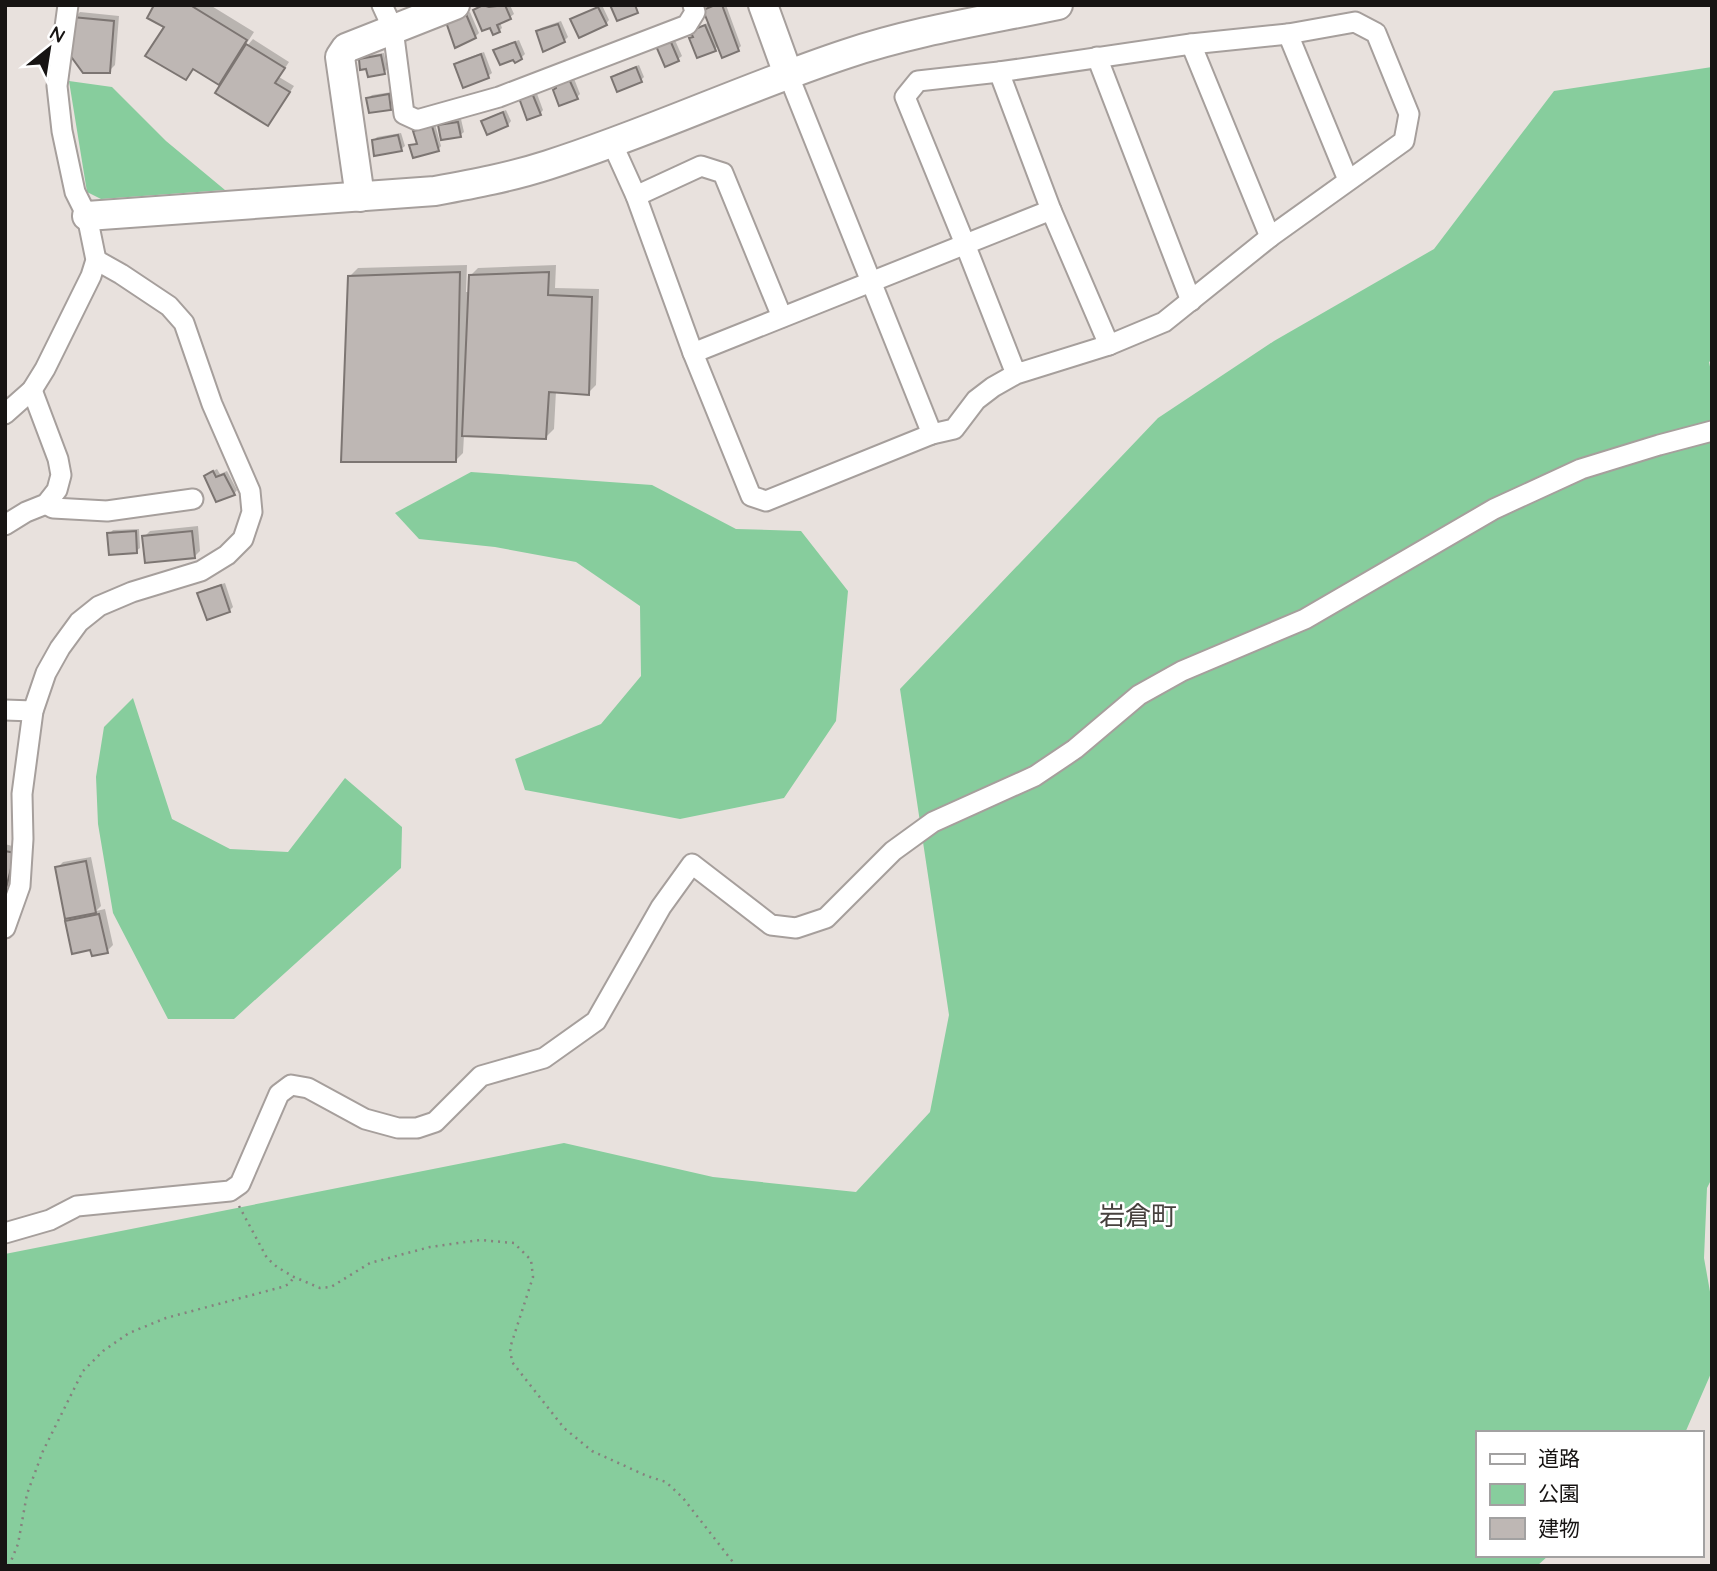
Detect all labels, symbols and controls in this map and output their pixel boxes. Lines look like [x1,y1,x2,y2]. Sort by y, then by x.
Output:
north arrow [14,14,84,84]
text: N [45,20,70,48]
district label: 岩倉町 [1099,1199,1177,1232]
legend [1476,1431,1703,1557]
text: 道路 [1538,1445,1580,1471]
text: 公園 [1538,1480,1580,1506]
text: 建物 [1538,1515,1580,1541]

